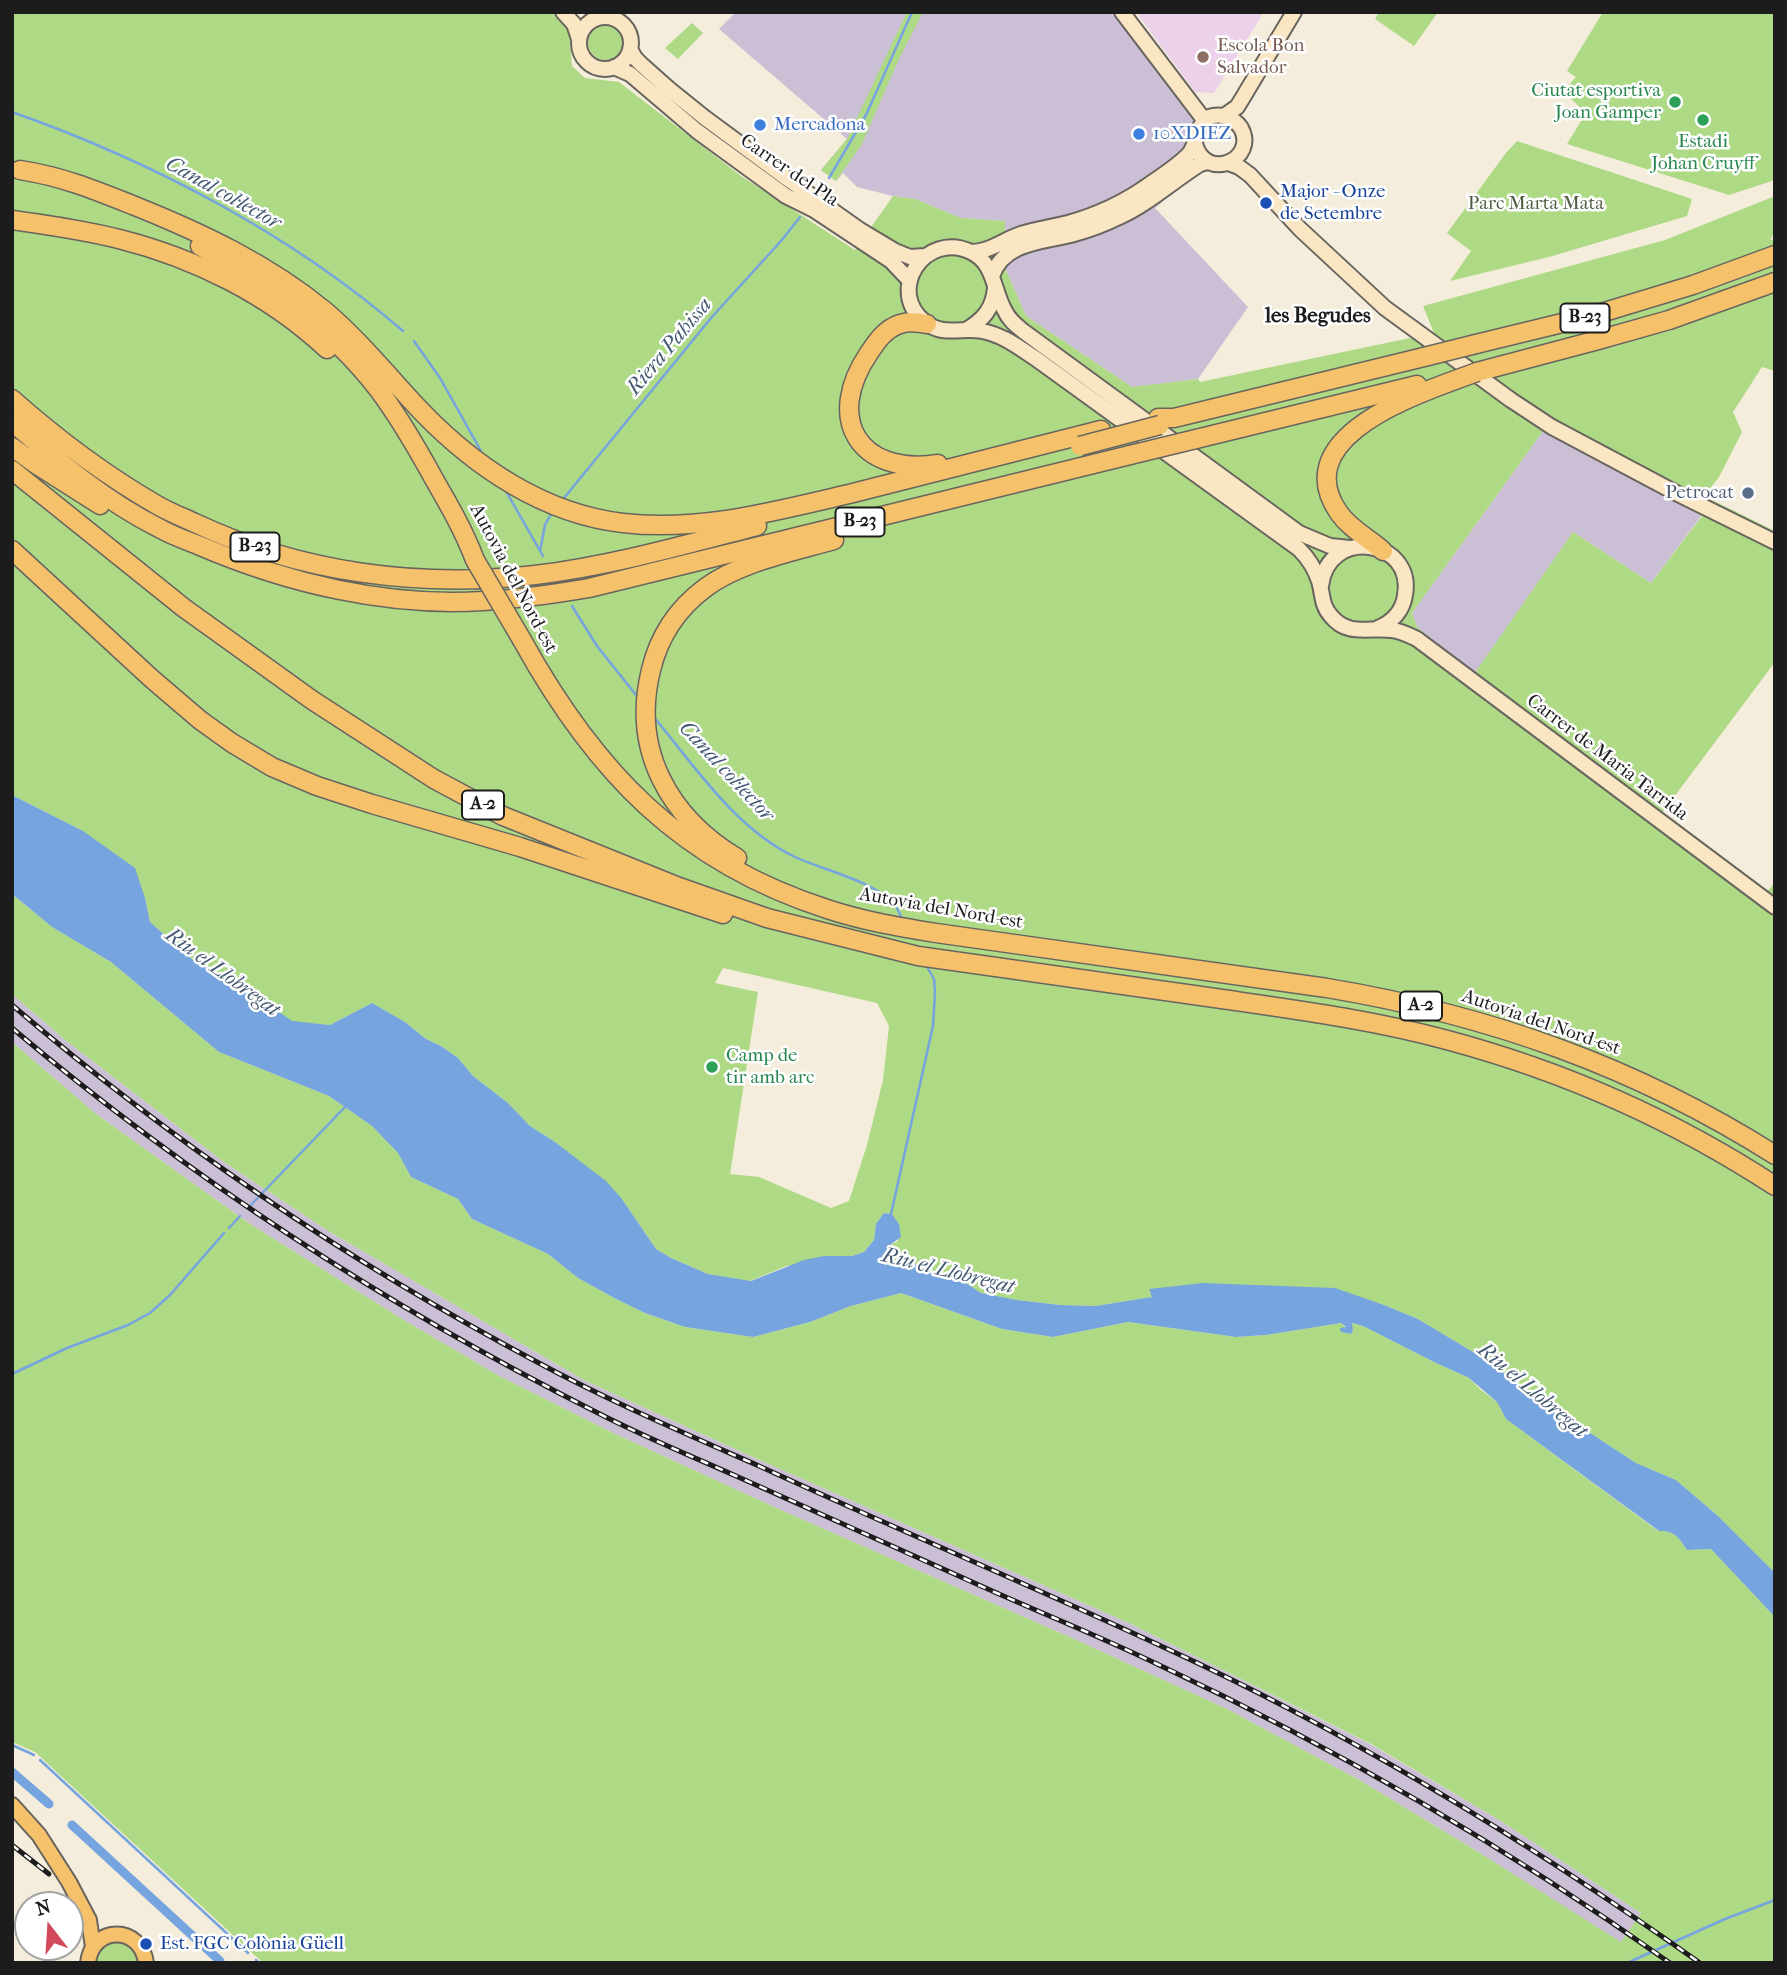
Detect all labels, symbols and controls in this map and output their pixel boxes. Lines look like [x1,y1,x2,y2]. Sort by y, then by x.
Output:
place label: Escola Bon Salvador [1217,35,1304,79]
marker: Escola Bon Salvador [1195,49,1211,65]
place label: Ciutat esportiva Joan Gamper [1531,80,1661,124]
marker: Ciutat esportiva Joan Gamper [1667,94,1683,110]
marker: Estadi Johan Cruyff [1695,112,1711,128]
place label: Mercadona [774,114,865,136]
marker: Mercadona [752,117,768,133]
place label: 10XDIEZ [1153,123,1231,145]
marker: 10XDIEZ [1131,126,1147,142]
street label: Carrer del Pla [736,130,842,212]
place label: Estadi Johan Cruyff [1651,131,1755,175]
water label: Canal col·lector [161,152,285,236]
place label: Major - Onze de Setembre [1280,181,1386,225]
park label: Parc Marta Mata [1468,193,1604,215]
marker: Major - Onze de Setembre [1258,195,1274,211]
water label: Riera Pahissa [622,293,718,401]
district label: les Begudes [1265,304,1371,330]
road number: B-23 [1560,304,1610,332]
place label: Petrocat [1665,482,1734,504]
marker: Petrocat [1740,485,1756,501]
street label: Autovia del Nord-est [464,500,562,658]
road number: B-23 [836,508,884,536]
road number: B-23 [230,532,280,562]
street label: Carrer de Maria Tarrida [1522,690,1692,826]
water label: Canal col·lector [673,717,779,827]
road number: A-2 [462,790,504,820]
street label: Autovia del Nord-est [857,883,1025,935]
water label: Riu el Llobregat [160,923,284,1023]
street label: Autovia del Nord-est [1459,985,1623,1061]
road number: A-2 [1400,992,1442,1021]
place label: Camp de tir amb arc [726,1045,814,1089]
marker: Camp de tir amb arc [704,1059,720,1075]
water label: Riu el Llobregat [879,1243,1017,1301]
water label: Riu el Llobregat [1472,1338,1592,1444]
north arrow [14,1891,84,1961]
text: N [33,1895,54,1920]
place label: Est. FGC Colònia Güell [160,1933,344,1955]
marker: Est. FGC Colònia Güell [138,1936,154,1952]

